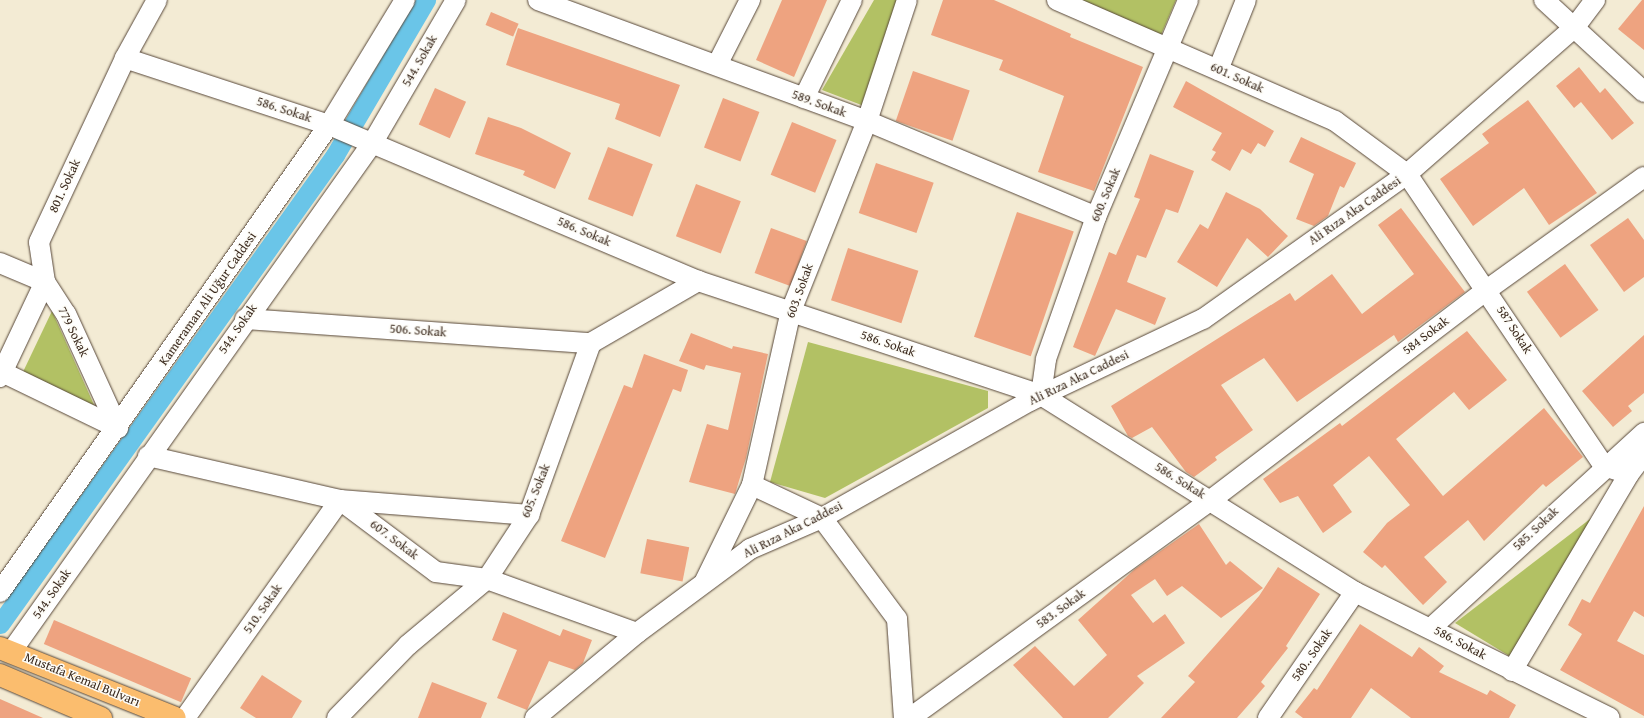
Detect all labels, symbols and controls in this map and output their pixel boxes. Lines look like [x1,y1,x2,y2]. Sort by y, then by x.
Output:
street label: 544. Sokak [399,32,441,90]
street label: 601. Sokak [1208,59,1266,97]
street label: 589. Sokak [789,87,849,121]
street label: 586. Sokak [254,94,314,126]
street label: 801. Sokak [46,157,84,215]
street label: 600. Sokak [1088,166,1124,224]
street label: Ali Rıza Aka Caddesi [1306,173,1404,249]
street label: 586. Sokak [555,214,613,250]
street label: Kameraman Ali Uğur Caddesi [156,229,260,369]
street label: 603. Sokak [783,261,817,321]
street label: 544. Sokak [215,301,261,357]
street label: 587 Sokak [1493,303,1535,357]
street label: 779 Sokak [54,304,92,360]
street label: 584 Sokak [1400,314,1452,358]
street label: 506. Sokak [389,321,447,341]
street label: 586. Sokak [858,327,918,361]
street label: Ali Rıza Aka Caddesi [1026,347,1132,409]
street label: 586. Sokak [1152,459,1208,503]
street label: 605. Sokak [518,462,554,520]
street label: Ali Rıza Aka Caddesi [741,498,845,562]
street label: 585. Sokak [1510,504,1562,554]
street label: 607. Sokak [366,517,422,563]
street label: 544. Sokak [29,566,75,622]
street label: 510. Sokak [240,581,286,637]
street label: 583. Sokak [1033,586,1089,632]
street label: 586. Sokak [1431,623,1489,663]
street label: 580.. Sokak [1288,626,1336,684]
street label: Mustafa Kemal Bulvarı [22,650,142,710]

